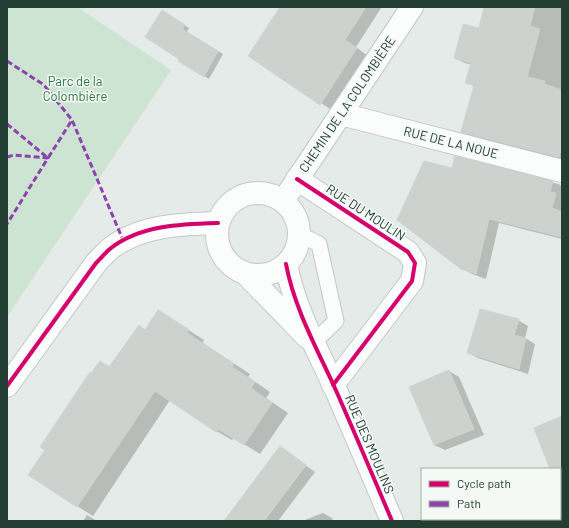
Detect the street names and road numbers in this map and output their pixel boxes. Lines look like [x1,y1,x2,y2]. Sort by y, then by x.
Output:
street label: CHEMIN DE LA COLOMBIÈRE [295,33,399,175]
street label: RUE DE LA NOUE [402,123,500,162]
street label: RUE DU MOULIN [323,180,409,244]
street label: RUE DES MOULINS [342,392,398,496]

